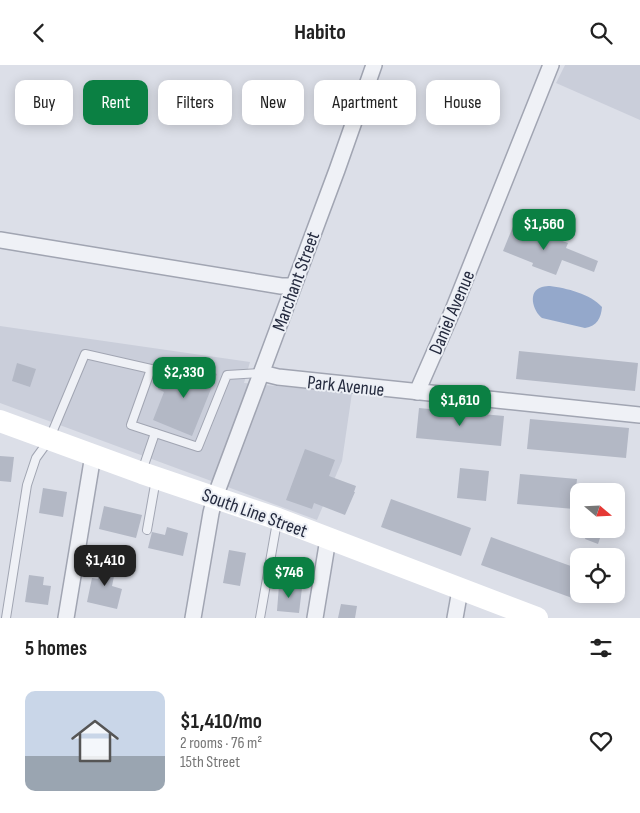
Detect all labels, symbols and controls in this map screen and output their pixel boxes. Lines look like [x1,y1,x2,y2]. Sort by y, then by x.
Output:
icon: back [25,19,53,47]
text: Habito [294,19,346,46]
icon: search [587,19,615,47]
chip: Buy [15,80,73,125]
chip: Rent [83,80,148,125]
chip: Filters [158,80,232,125]
chip: New [242,80,304,125]
chip: Apartment [314,80,416,125]
chip: House [426,80,500,125]
pin: $1,560 [503,209,585,251]
text: $1,560 [524,215,564,234]
street label: Marchant Street [268,229,325,334]
street label: Daniel Avenue [424,267,480,358]
pin: $2,330 [143,357,225,399]
text: $2,330 [164,363,204,382]
street label: Park Avenue [306,371,385,402]
pin: $1,610 [419,385,501,427]
text: $1,610 [440,391,480,410]
north arrow [570,483,625,537]
map controls [570,483,625,603]
street label: South Line Street [199,484,310,543]
pin: $1,410 [64,545,146,587]
button: locate [570,548,625,603]
text: $1,410 [85,551,125,570]
pin: $746 [259,557,319,599]
text: $746 [274,563,304,582]
icon: filters [587,634,615,662]
text: 5 homes [25,636,87,661]
text: $1,410/mo [180,709,262,734]
icon: home [65,711,125,771]
icon: heart [587,727,615,755]
text: 2 rooms · 76 m² [180,734,262,753]
text: 15th Street [180,753,240,772]

